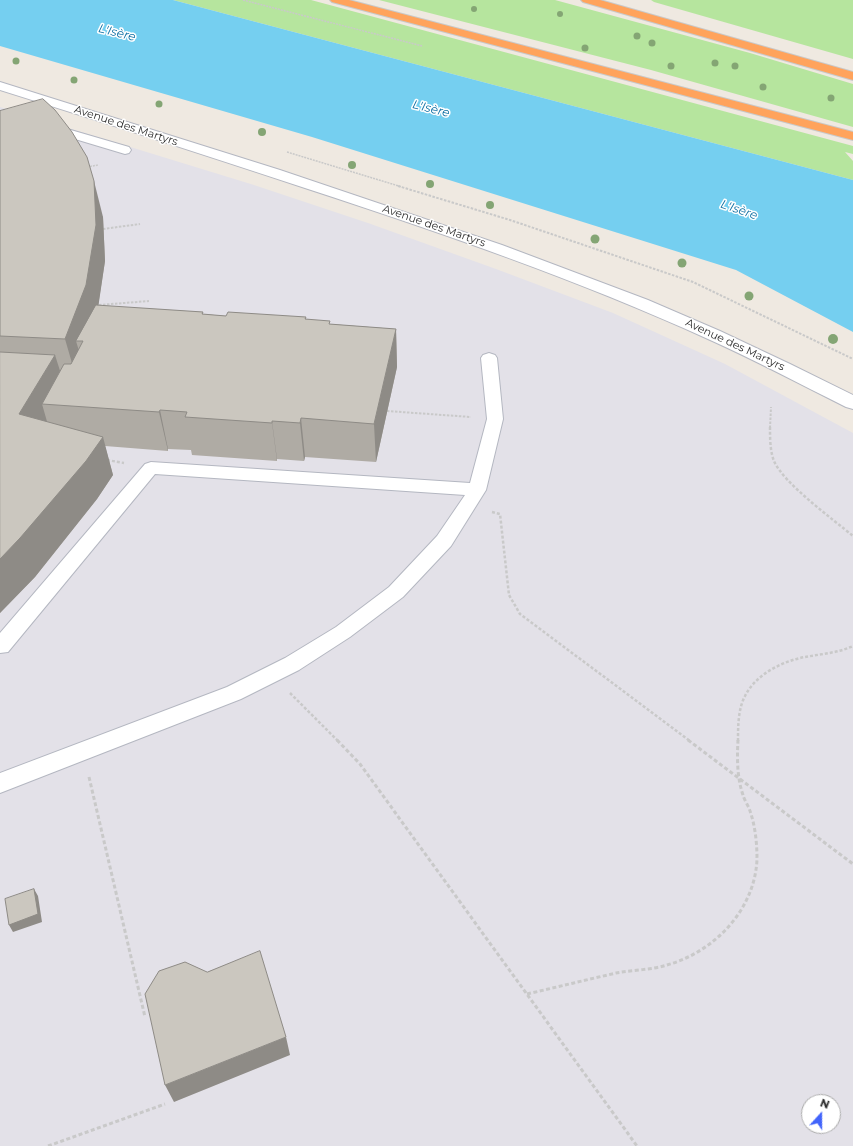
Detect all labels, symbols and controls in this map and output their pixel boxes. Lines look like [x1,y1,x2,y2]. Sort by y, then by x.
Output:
water label: L'Isère [97,21,137,45]
water label: L'Isère [411,97,451,121]
street label: Avenue des Martyrs [73,103,179,149]
water label: L'Isère [719,197,759,223]
street label: Avenue des Martyrs [381,202,487,250]
street label: Avenue des Martyrs [683,316,787,374]
north arrow [801,1094,841,1134]
text: N [818,1096,832,1112]

